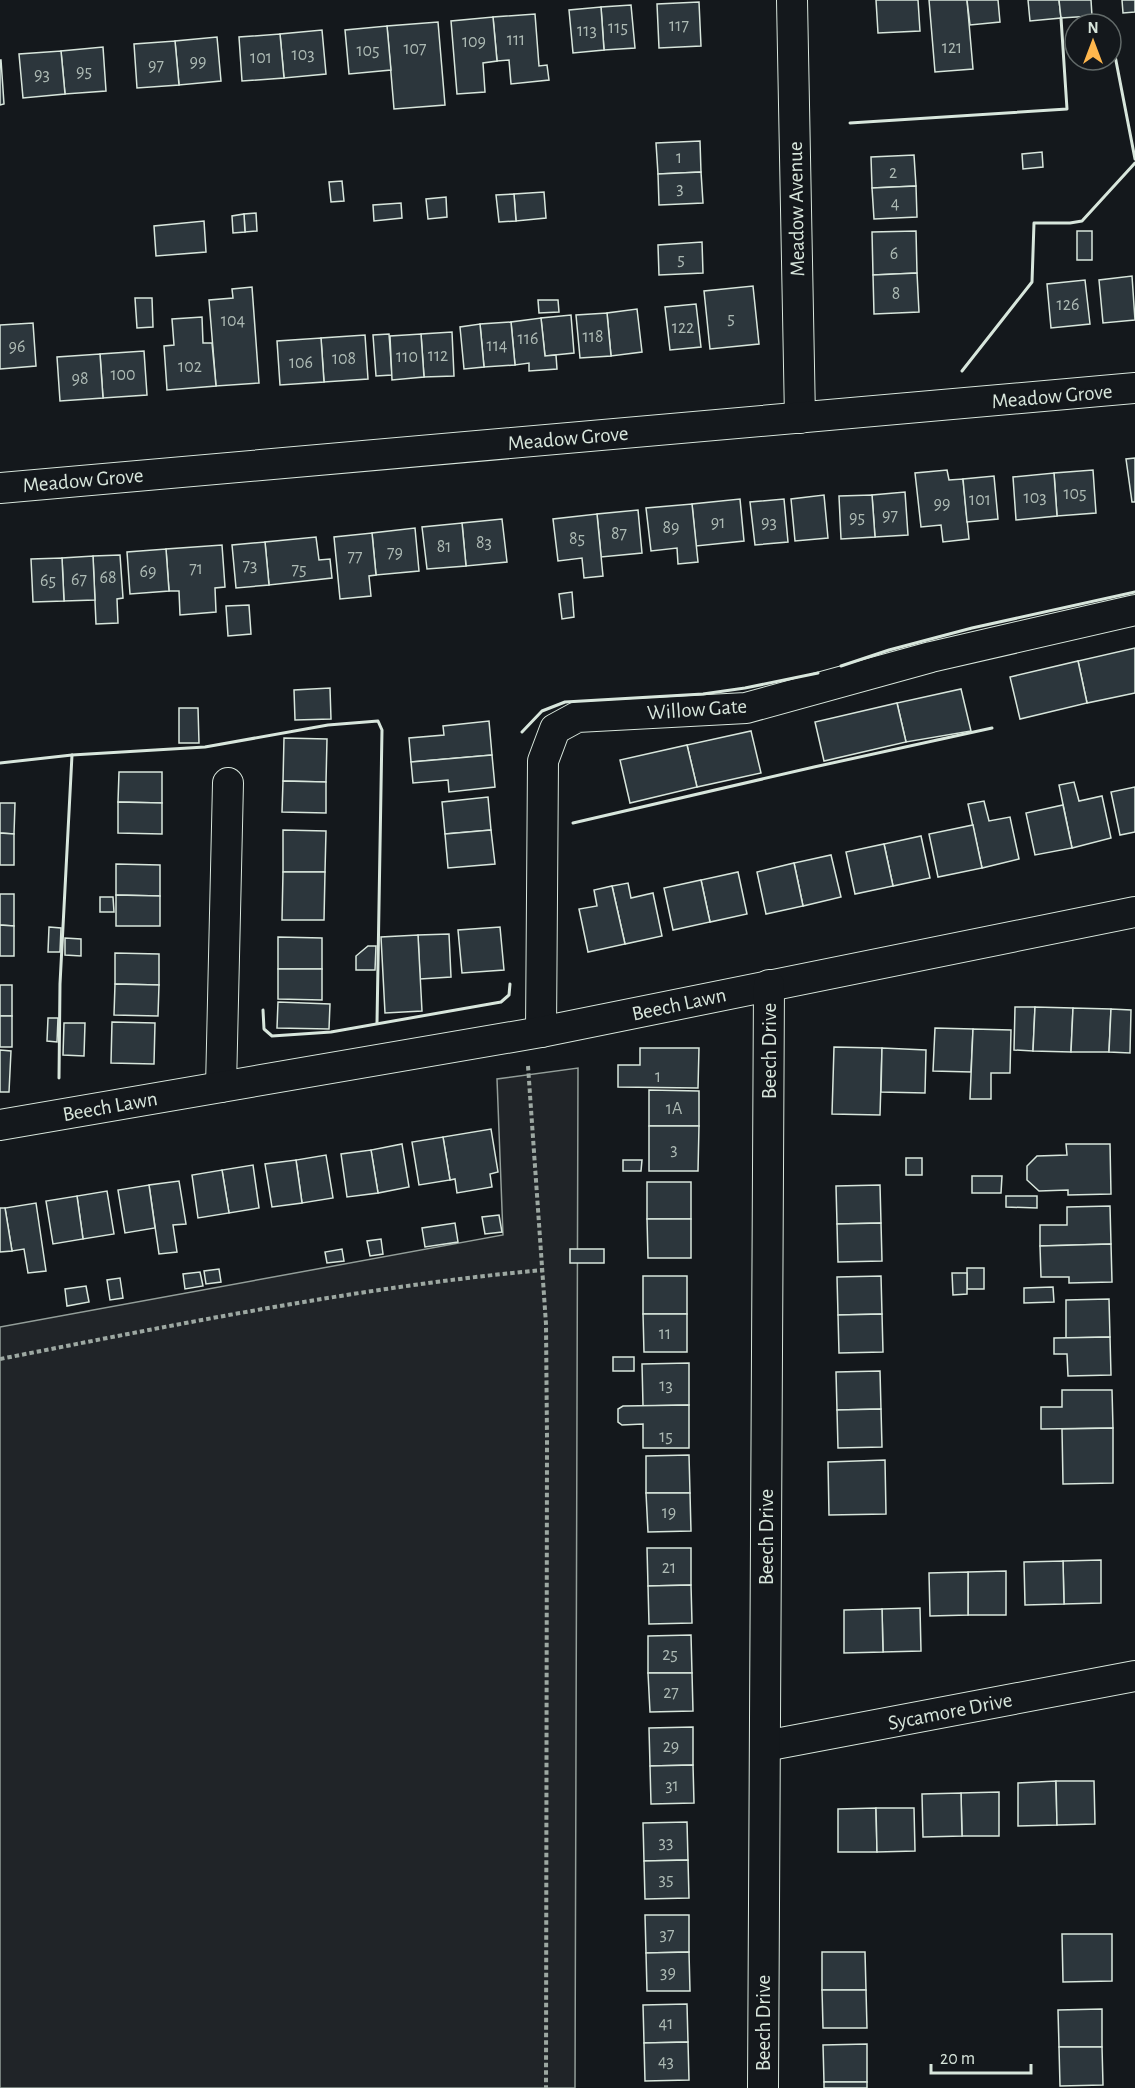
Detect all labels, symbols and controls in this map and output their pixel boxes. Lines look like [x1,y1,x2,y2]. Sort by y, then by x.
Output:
north arrow [1063,12,1123,72]
house number: 117 [669,17,689,35]
house number: 115 [608,19,628,37]
text: N [1087,20,1099,36]
house number: 113 [577,22,597,40]
house number: 111 [507,31,525,49]
house number: 109 [462,33,486,51]
house number: 121 [942,39,962,57]
house number: 107 [403,40,427,58]
house number: 105 [356,42,380,60]
house number: 103 [291,46,315,64]
house number: 101 [250,49,272,67]
house number: 99 [190,53,206,71]
house number: 97 [148,57,164,75]
house number: 95 [76,63,92,81]
house number: 93 [34,66,50,84]
street label: Meadow Avenue [785,141,808,277]
house number: 1 [676,149,682,167]
house number: 2 [889,164,897,182]
house number: 3 [676,180,684,198]
house number: 4 [891,195,900,213]
house number: 6 [890,245,898,263]
house number: 5 [677,251,685,269]
house number: 8 [892,285,900,303]
house number: 126 [1057,296,1079,314]
house number: 5 [727,310,735,328]
house number: 104 [221,312,246,330]
house number: 122 [672,319,694,337]
house number: 118 [583,328,603,346]
house number: 116 [518,330,538,348]
house number: 114 [486,337,508,355]
house number: 96 [9,338,25,356]
house number: 112 [428,347,448,365]
house number: 110 [396,348,418,366]
house number: 108 [332,350,356,368]
house number: 106 [289,354,313,372]
house number: 102 [178,358,202,376]
house number: 100 [110,366,136,384]
house number: 98 [72,370,89,388]
street label: Meadow Grove [991,381,1113,412]
street label: Meadow Grove [507,423,629,454]
street label: Meadow Grove [22,465,144,496]
house number: 105 [1063,485,1087,503]
house number: 103 [1023,489,1047,507]
house number: 101 [969,491,991,509]
house number: 99 [934,495,950,513]
house number: 97 [882,507,898,525]
house number: 95 [849,509,865,527]
house number: 91 [711,514,725,532]
house number: 93 [761,514,777,532]
house number: 89 [663,519,680,537]
house number: 87 [611,525,627,543]
house number: 85 [569,530,585,548]
house number: 83 [476,534,492,552]
house number: 81 [437,538,451,556]
house number: 79 [387,544,403,562]
house number: 77 [347,548,363,566]
house number: 73 [243,557,257,575]
house number: 71 [189,560,203,578]
house number: 75 [291,561,307,579]
house number: 69 [140,563,156,581]
house number: 68 [100,569,117,587]
house number: 67 [71,571,87,589]
house number: 65 [40,572,56,590]
street label: Willow Gate [646,696,748,723]
street label: Beech Lawn [630,984,728,1025]
street label: Beech Drive [759,1003,780,1099]
house number: 1 [655,1068,661,1086]
street label: Beech Lawn [61,1088,159,1125]
house number: 1A [666,1100,683,1118]
house number: 3 [670,1141,678,1159]
house number: 11 [659,1325,671,1343]
house number: 13 [659,1377,673,1395]
house number: 15 [659,1428,673,1446]
street label: Beech Drive [756,1489,777,1585]
house number: 19 [662,1504,676,1522]
house number: 21 [662,1559,676,1577]
house number: 25 [662,1646,678,1664]
house number: 27 [663,1684,679,1702]
street label: Sycamore Drive [886,1689,1014,1734]
house number: 29 [663,1738,679,1756]
house number: 31 [665,1777,679,1795]
house number: 33 [659,1834,673,1852]
house number: 35 [659,1871,673,1889]
house number: 37 [660,1926,674,1944]
house number: 39 [660,1964,676,1982]
street label: Beech Drive [753,1975,774,2071]
house number: 41 [659,2015,673,2033]
scale bar [931,2037,1032,2075]
text: 20 m [940,2050,975,2068]
house number: 43 [658,2053,674,2071]

